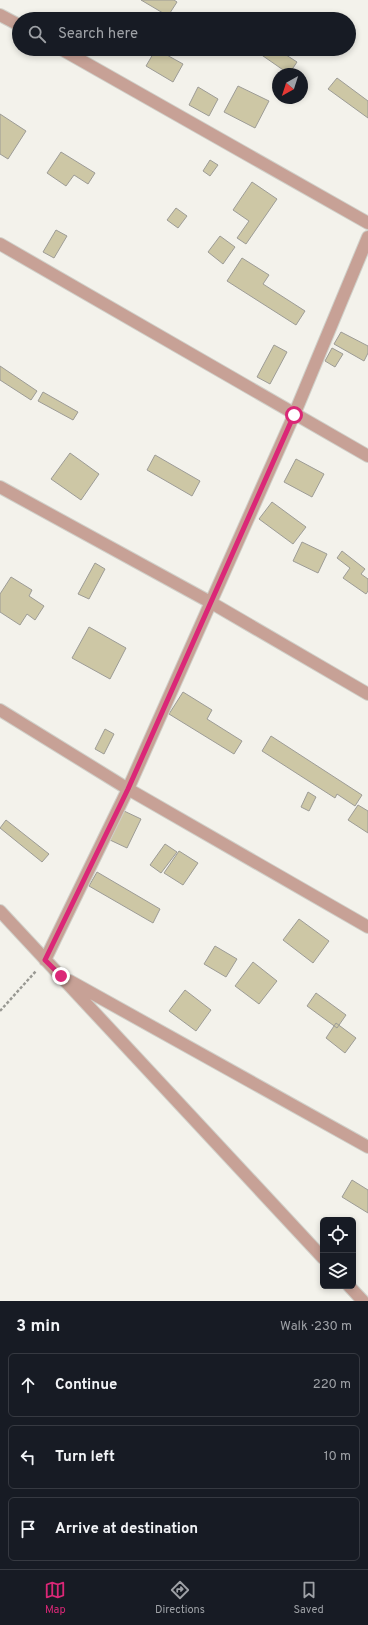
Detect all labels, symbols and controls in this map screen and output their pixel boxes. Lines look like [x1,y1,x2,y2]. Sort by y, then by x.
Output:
search box [12,12,356,56]
icon: search [26,23,48,45]
text: Search here [58,25,138,44]
north arrow [272,68,308,104]
route start [285,406,303,424]
route end [52,967,70,985]
map controls [320,1217,356,1289]
button: locate [320,1217,356,1253]
button: layers [320,1253,356,1289]
text: 3 min [16,1316,60,1338]
text: Walk · 230 m [280,1319,352,1335]
icon: ahead [17,1374,39,1396]
text: Continue [55,1376,117,1395]
text: 220 m [313,1377,351,1393]
icon: left [17,1446,39,1468]
text: Turn left [55,1448,115,1467]
text: 10 m [324,1449,351,1465]
icon: arrive [17,1518,39,1540]
text: Arrive at destination [55,1520,198,1539]
tab: Map [44,1579,66,1617]
tab: Directions [155,1579,205,1617]
tab: Saved [293,1579,324,1617]

